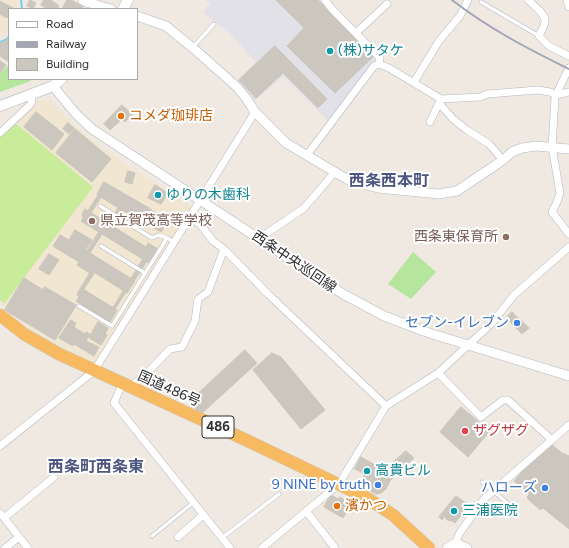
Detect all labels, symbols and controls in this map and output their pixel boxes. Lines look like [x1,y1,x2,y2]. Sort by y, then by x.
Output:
legend [8,8,138,80]
text: Road [46,17,74,31]
text: Railway [46,37,87,51]
place label: (株)サタケ [338,43,404,59]
marker: (株)サタケ [325,46,335,56]
text: Building [46,57,89,71]
place label: コメダ珈琲店 [129,108,213,124]
marker: コメダ珈琲店 [116,111,126,121]
district label: 西条西本町 [349,171,429,191]
place label: ゆりの木歯科 [166,187,250,203]
marker: ゆりの木歯科 [153,190,163,200]
place label: 県立賀茂高等学校 [100,213,212,229]
marker: 県立賀茂高等学校 [87,216,97,226]
street label: 西条中央巡回線 [249,228,339,296]
place label: 西条東保育所 [414,229,498,245]
marker: 西条東保育所 [501,232,511,242]
place label: セブン-イレブン [405,315,509,331]
marker: セブン-イレブン [512,318,522,328]
street label: 国道486号 [135,368,203,410]
road number: 486 [202,416,234,438]
place label: ザグザグ [473,423,529,439]
marker: ザグザグ [460,426,470,436]
district label: 西条町西条東 [48,457,144,477]
place label: 高貴ビル [375,463,431,479]
marker: 高貴ビル [362,466,372,476]
place label: 9 NINE by truth [272,477,370,493]
marker: 9 NINE by truth [373,480,383,490]
place label: ハローズ [481,480,537,496]
marker: ハローズ [540,483,550,493]
place label: 濱かつ [345,498,387,514]
marker: 濱かつ [332,501,342,511]
place label: 三浦医院 [462,503,518,519]
marker: 三浦医院 [449,506,459,516]

